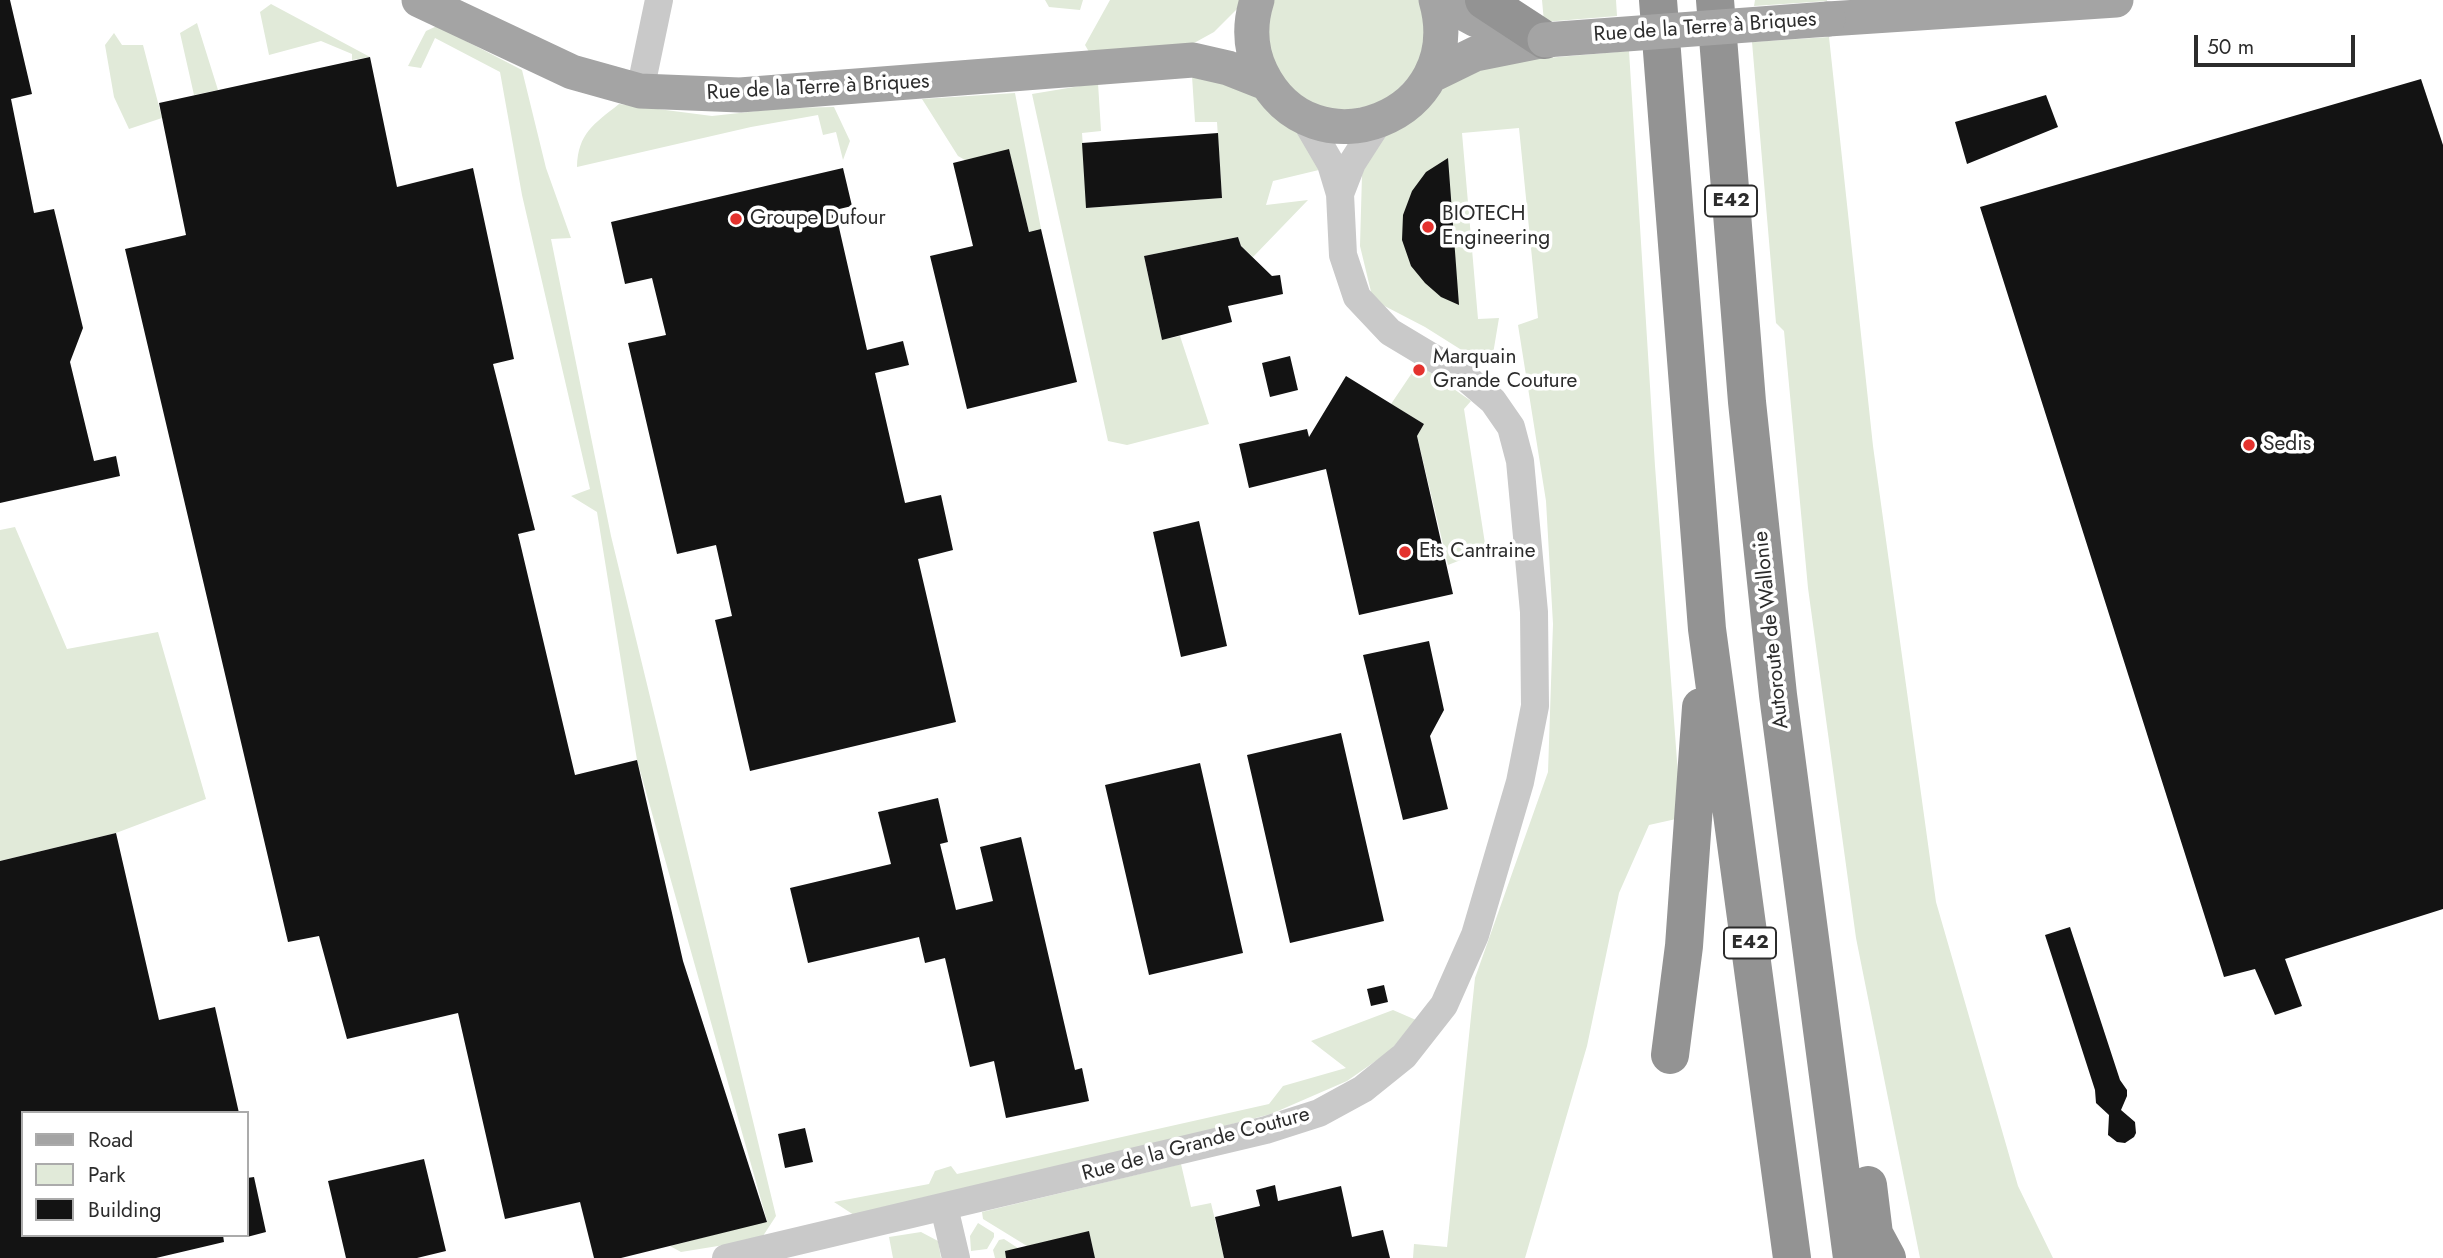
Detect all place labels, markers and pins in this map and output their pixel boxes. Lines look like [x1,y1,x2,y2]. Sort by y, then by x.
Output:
place label: BIOTECH Engineering [1442,202,1550,252]
place label: Groupe Dufour [750,206,886,232]
marker: Groupe Dufour [728,211,744,227]
marker: BIOTECH Engineering [1420,219,1436,235]
place label: Marquain Grande Couture [1433,345,1577,395]
marker: Marquain Grande Couture [1411,362,1427,378]
place label: Sedis [2263,432,2311,458]
marker: Sedis [2241,437,2257,453]
place label: Ets Cantraine [1419,539,1536,565]
marker: Ets Cantraine [1397,544,1413,560]

